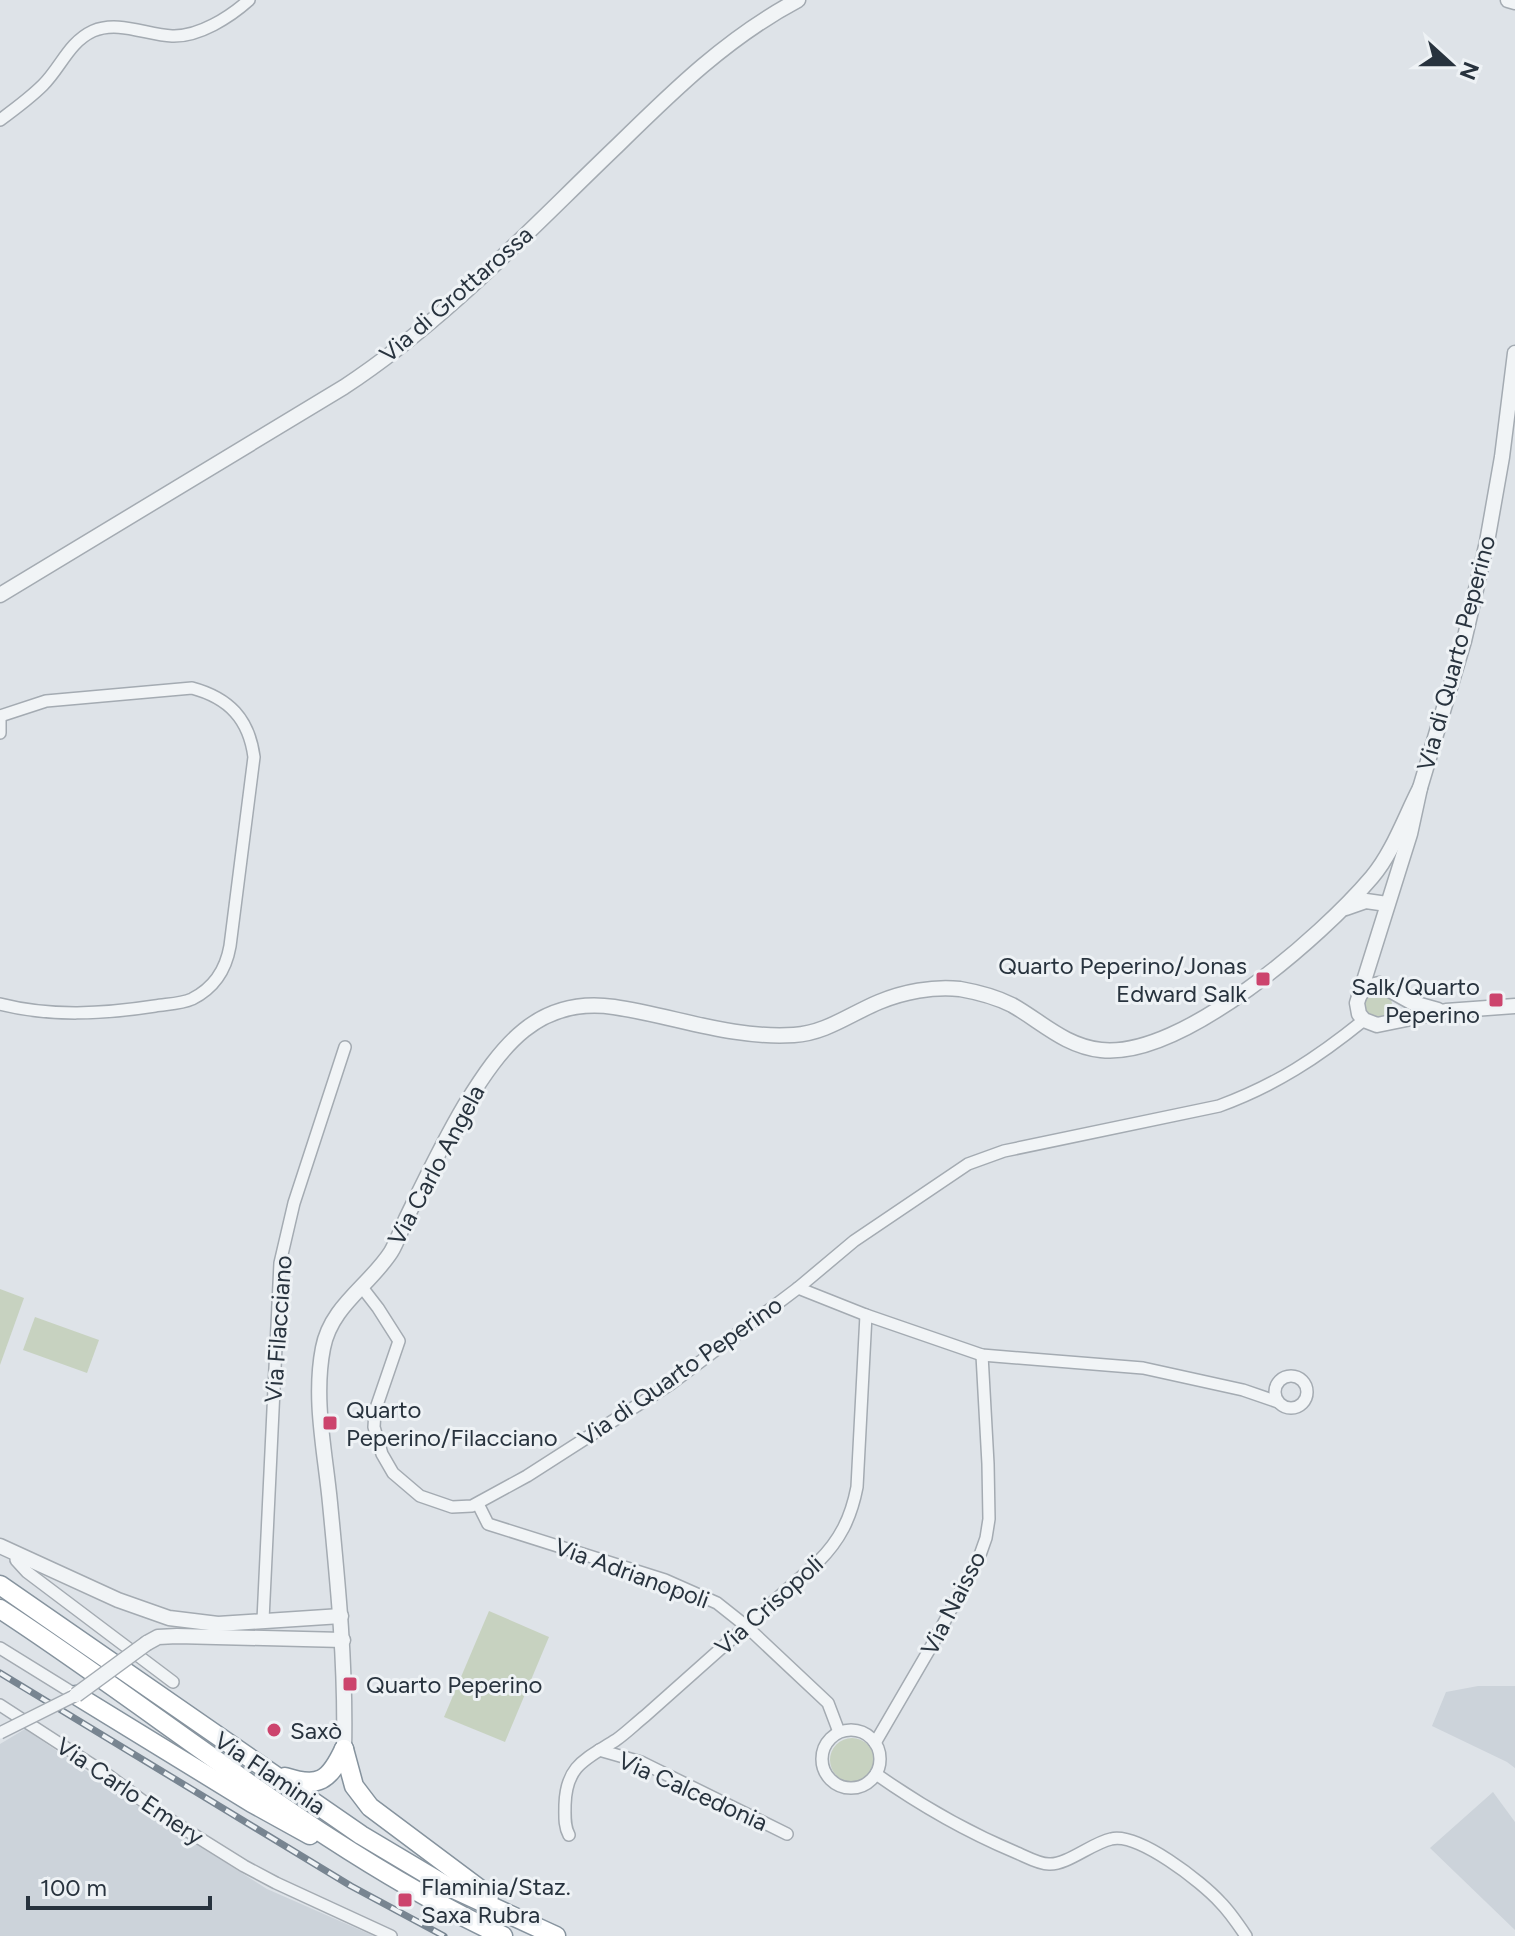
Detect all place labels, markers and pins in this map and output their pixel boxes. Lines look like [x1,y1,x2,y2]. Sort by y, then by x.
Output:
place label: Quarto Peperino/Jonas Edward Salk [998,951,1247,1008]
marker: Quarto Peperino/Jonas Edward Salk [1254,970,1272,988]
place label: Salk/Quarto Peperino [1351,972,1480,1029]
marker: Salk/Quarto Peperino [1487,991,1505,1009]
place label: Quarto Peperino/Filacciano [346,1395,558,1452]
marker: Quarto Peperino/Filacciano [321,1414,339,1432]
place label: Quarto Peperino [366,1670,542,1699]
marker: Quarto Peperino [341,1675,359,1693]
place label: Saxò [290,1716,342,1745]
marker: Saxò [265,1721,283,1739]
place label: Flaminia/Staz. Saxa Rubra [421,1872,571,1929]
marker: Flaminia/Staz. Saxa Rubra [396,1891,414,1909]

